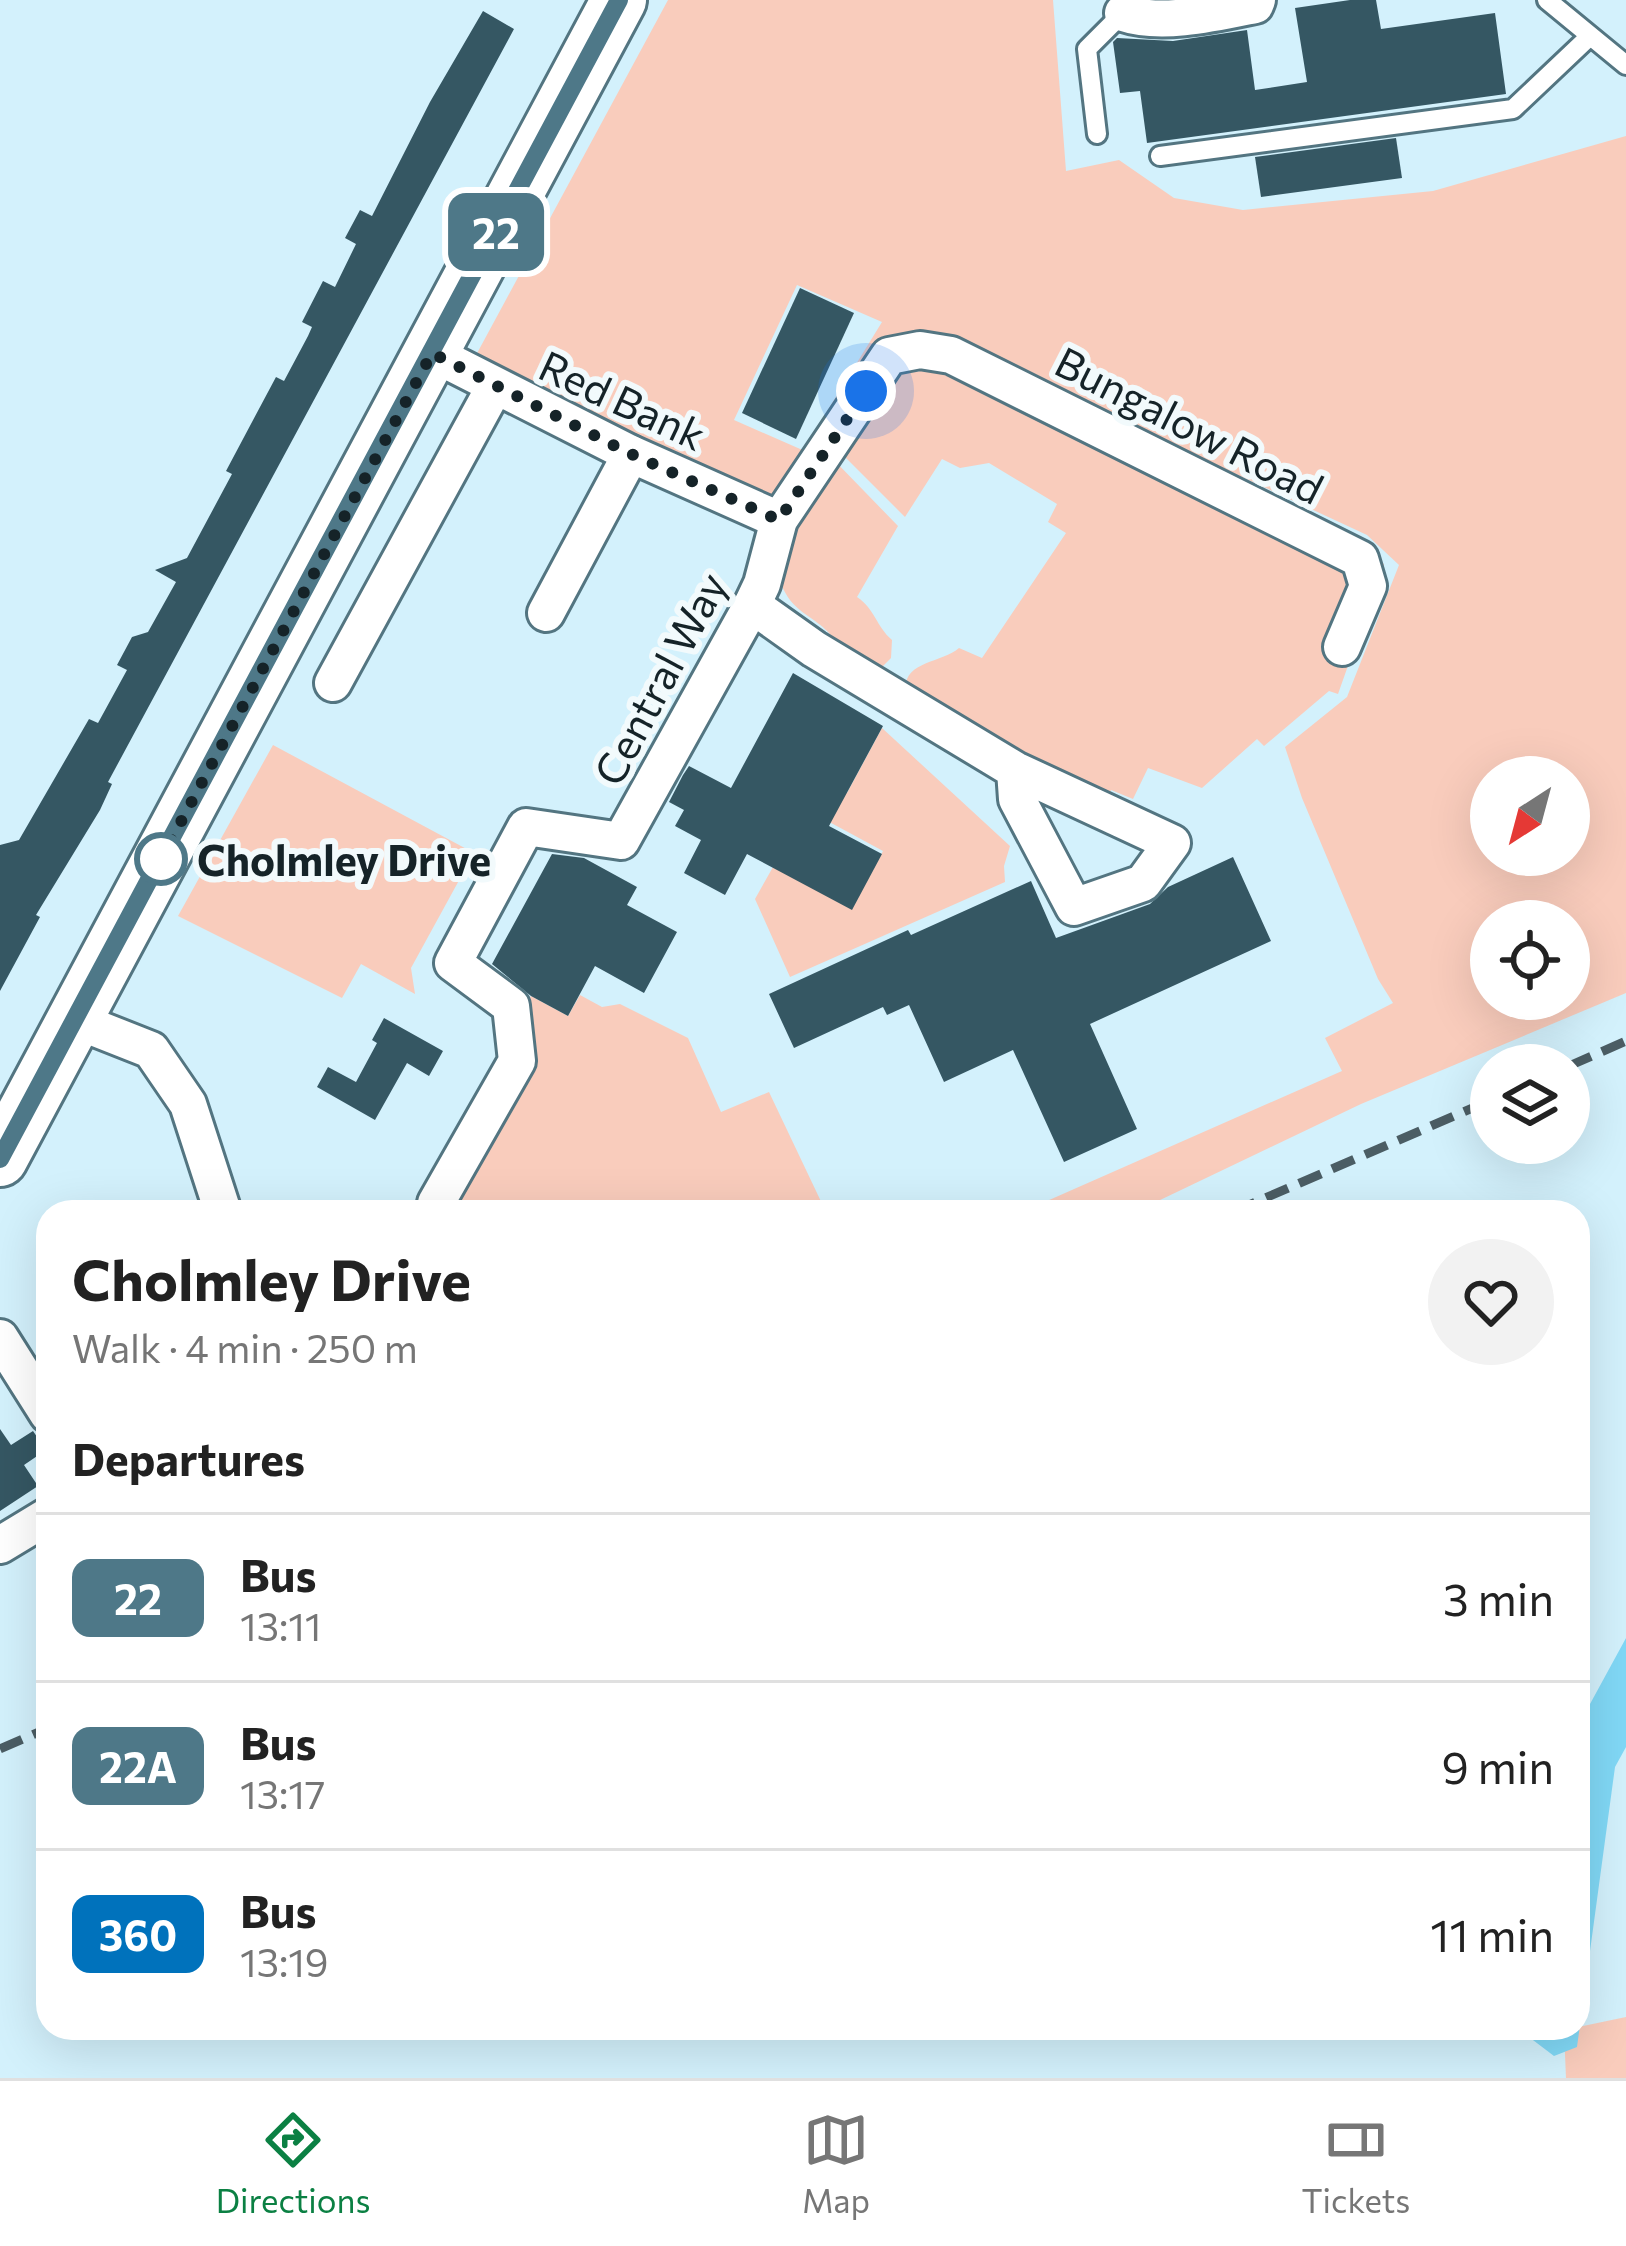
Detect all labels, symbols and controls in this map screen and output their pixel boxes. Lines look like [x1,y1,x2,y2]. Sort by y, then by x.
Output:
line badge: 22 [442,193,550,271]
text: 22 [472,206,520,258]
street label: Bungalow Road [1047,334,1333,514]
street label: Red Bank [532,338,714,460]
your location [836,361,896,421]
street label: Central Way [581,563,737,793]
north arrow [1470,756,1590,876]
map controls [1470,756,1590,1164]
place label: Cholmley Drive [197,833,491,885]
marker: Cholmley Drive [136,834,186,884]
button: locate [1470,900,1590,1020]
button: layers [1470,1044,1590,1164]
button: heart [1428,1239,1554,1365]
text: Cholmley Drive [72,1243,471,1313]
text: Walk · 4 min · 250 m [72,1323,418,1371]
text: Departures [72,1430,305,1485]
text: Bus [240,1546,316,1601]
text: 3 min [1443,1570,1554,1625]
text: 22 [114,1572,162,1624]
text: 13:11 [240,1601,321,1649]
text: Bus [240,1714,316,1769]
text: 9 min [1441,1738,1554,1793]
text: 22A [99,1740,177,1792]
text: 13:17 [240,1769,325,1817]
text: Bus [240,1882,316,1937]
text: 11 min [1430,1906,1554,1961]
text: 360 [99,1908,177,1960]
text: 13:19 [240,1937,328,1985]
tab: Directions [216,2107,371,2220]
tab: Map [802,2107,870,2220]
tab: Tickets [1301,2107,1410,2220]

